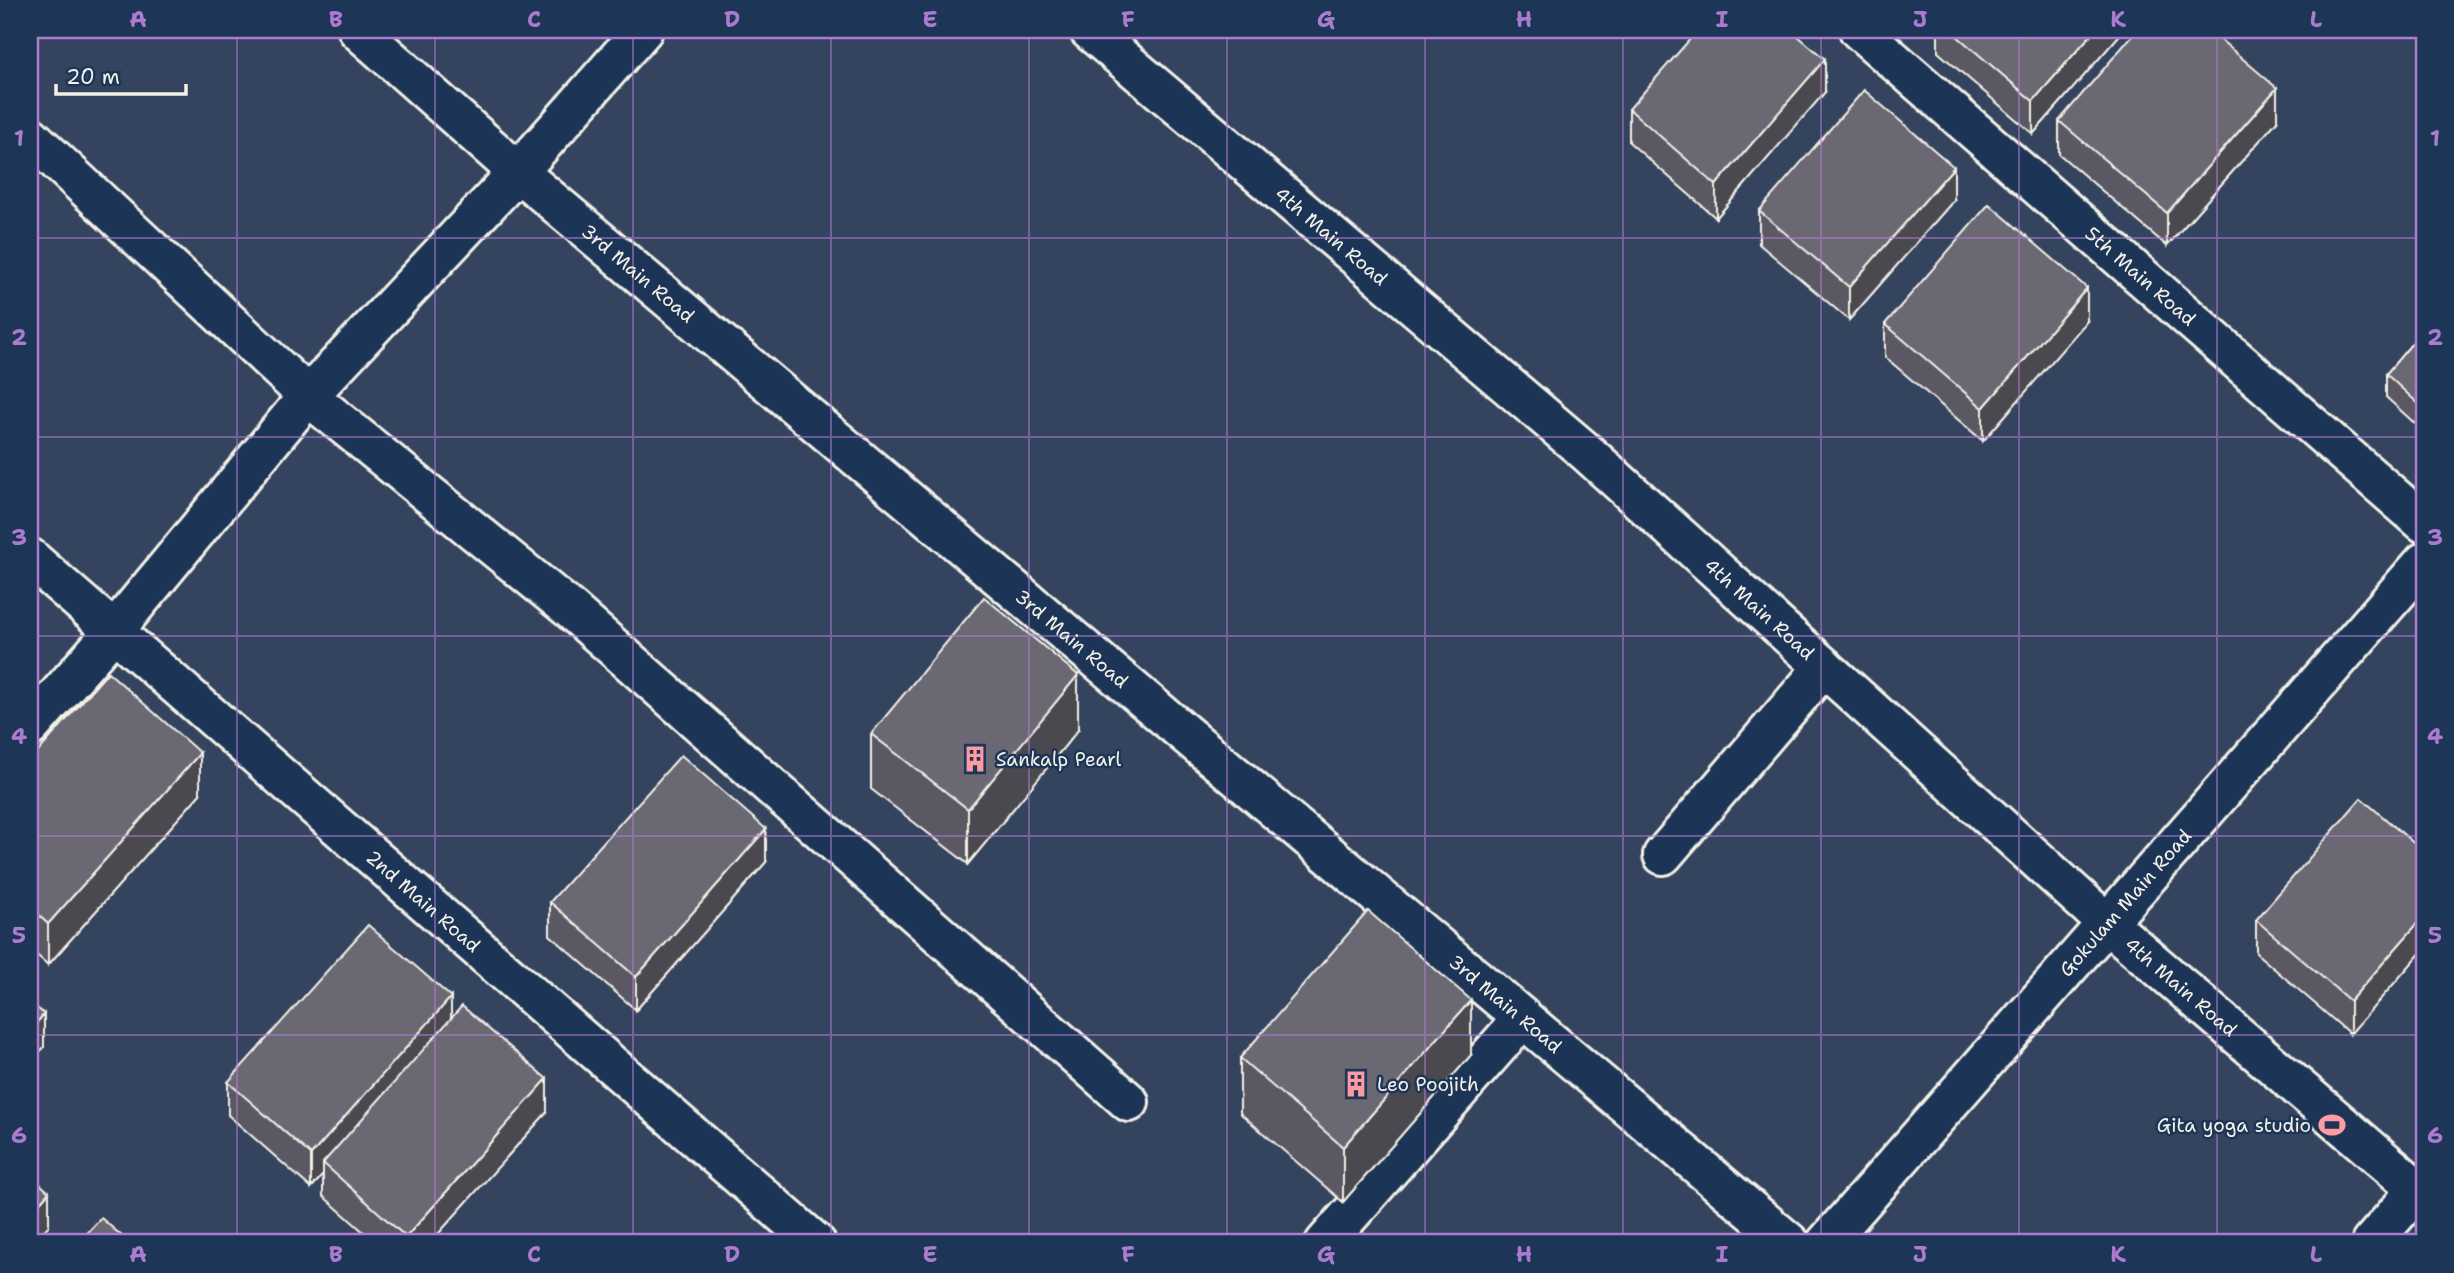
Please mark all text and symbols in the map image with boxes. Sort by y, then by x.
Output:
text: A [129,4,147,34]
text: B [329,4,343,34]
text: C [527,4,541,34]
text: D [724,4,740,34]
text: E [922,4,938,34]
text: F [1121,4,1135,34]
text: G [1317,4,1336,34]
text: H [1516,4,1532,34]
text: I [1716,4,1729,34]
text: J [1913,4,1927,34]
text: K [2110,4,2126,34]
text: L [2310,4,2322,34]
scale bar [56,52,186,96]
text: 20 m [66,63,120,91]
text: 1 [14,123,24,153]
text: 1 [2430,123,2440,153]
street label: 4th Main Road [1270,181,1393,291]
street label: 3rd Main Road [576,218,700,328]
street label: 5th Main Road [2080,221,2201,331]
text: 2 [11,322,27,352]
text: 2 [2427,322,2443,352]
text: 3 [11,522,27,552]
text: 3 [2427,522,2443,552]
street label: 4th Main Road [1699,552,1820,665]
street label: 3rd Main Road [1010,584,1134,693]
text: 4 [11,721,27,751]
text: 4 [2427,721,2443,751]
building icon: Sankalp Pearl [960,744,990,774]
place label: Sankalp Pearl [996,747,1122,772]
street label: Gokulam Main Road [2053,824,2197,982]
street label: 2nd Main Road [361,844,486,958]
text: 5 [12,920,26,950]
text: 5 [2428,920,2442,950]
street label: 4th Main Road [2120,931,2243,1042]
street label: 3rd Main Road [1444,949,1567,1058]
building icon: Leo Poojith [1341,1069,1371,1099]
place label: Leo Poojith [1377,1072,1479,1097]
sports icon: Gita yoga studio [2317,1110,2347,1140]
place label: Gita yoga studio [2157,1113,2311,1138]
text: 6 [11,1120,27,1150]
text: 6 [2427,1120,2443,1150]
text: A [129,1239,147,1269]
text: B [329,1239,343,1269]
text: C [527,1239,541,1269]
text: D [724,1239,740,1269]
text: E [922,1239,938,1269]
text: F [1121,1239,1135,1269]
text: G [1317,1239,1336,1269]
text: H [1516,1239,1532,1269]
text: I [1716,1239,1729,1269]
text: J [1913,1239,1927,1269]
text: K [2110,1239,2126,1269]
text: L [2310,1239,2322,1269]

